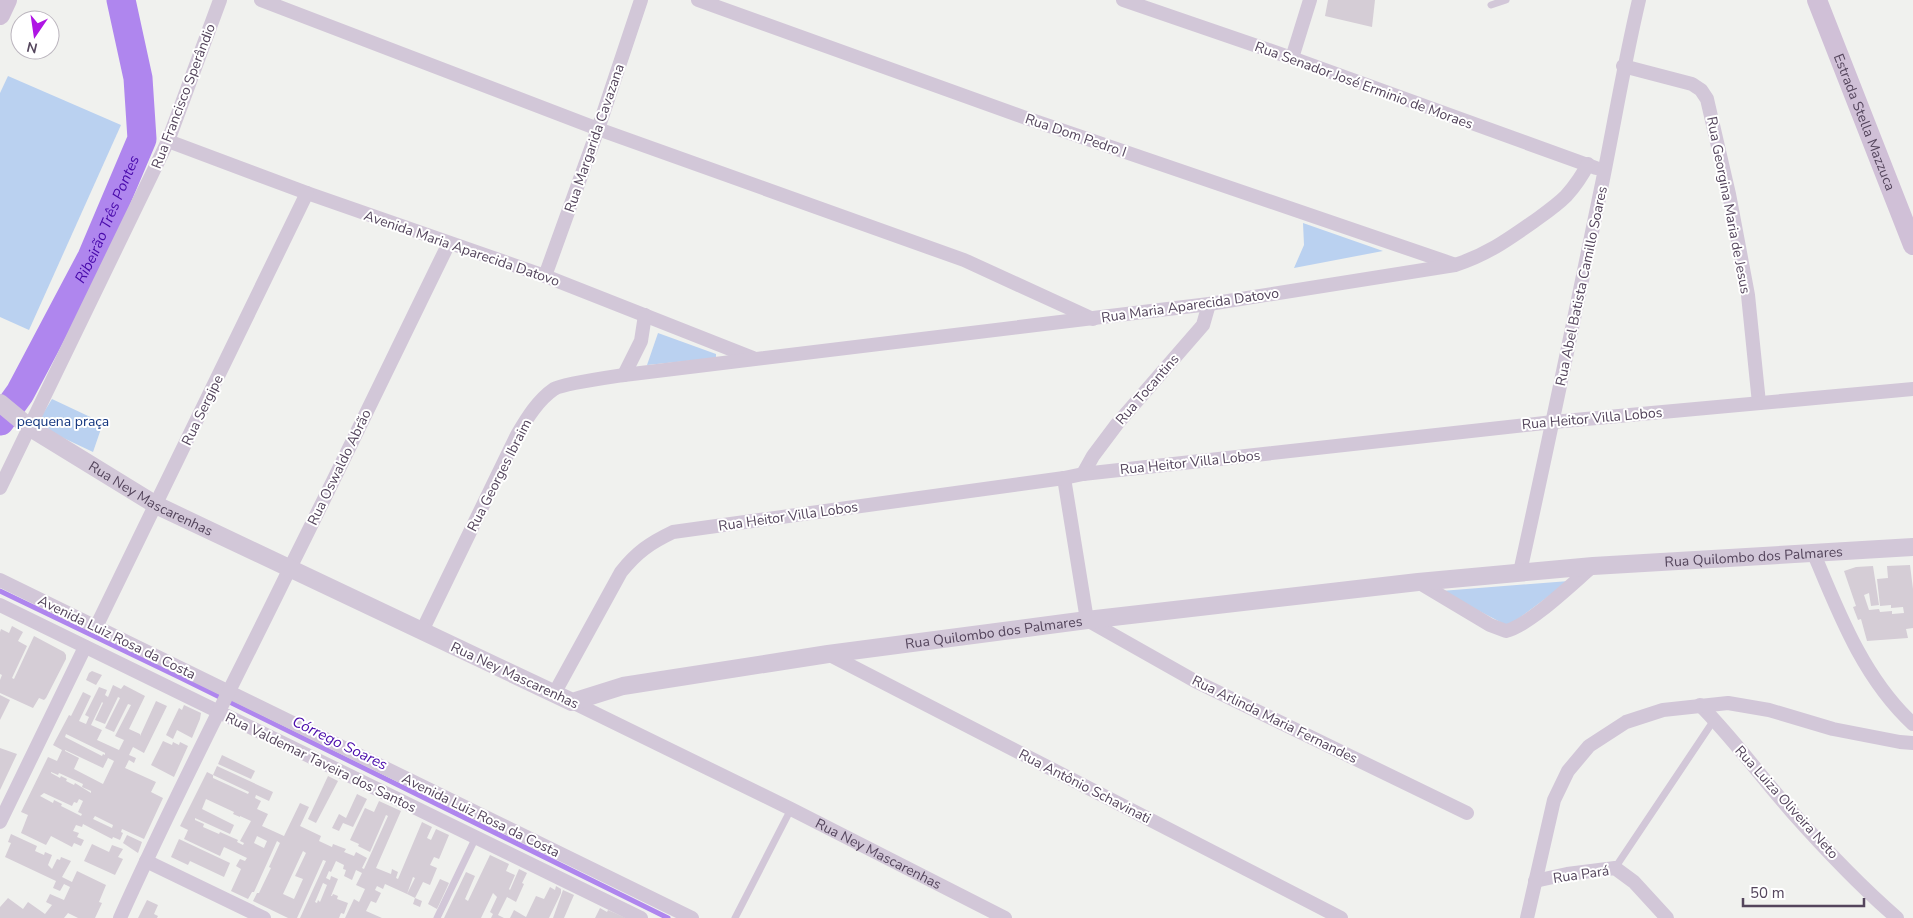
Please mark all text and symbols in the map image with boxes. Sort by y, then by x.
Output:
north arrow [10,10,60,60]
street label: Rua Francisco Sperândio [147,21,220,171]
text: N [25,37,39,58]
street label: Rua Senador José Erminio de Moraes [1252,37,1476,134]
street label: Estrada Stella Mazzuca [1829,51,1900,193]
street label: Rua Margarida Cavazana [560,61,629,215]
street label: Rua Dom Pedro I [1023,109,1129,162]
street label: Rua Georgina Maria de Jesus [1702,115,1755,296]
water label: Ribeirão Três Pontes [70,152,144,287]
street label: Rua Abel Batista Camillo Soares [1551,184,1612,388]
street label: Avenida Maria Aparecida Datovo [361,206,562,291]
street label: Rua Maria Aparecida Datovo [1100,284,1280,327]
street label: Rua Tocantins [1111,350,1184,429]
street label: Rua Sergipe [177,372,228,449]
street label: Rua Heitor Villa Lobos [1521,403,1663,434]
street label: Rua Oswaldo Abrão [303,406,376,528]
park label: pequena praça [17,412,109,431]
street label: Rua Georges Ibraim [463,416,536,535]
street label: Rua Heitor Villa Lobos [1119,446,1261,479]
street label: Rua Ney Mascarenhas [85,457,216,541]
street label: Rua Heitor Villa Lobos [717,497,859,536]
street label: Rua Quilombo dos Palmares [1664,542,1844,572]
street label: Avenida Luiz Rosa da Costa [35,591,199,684]
street label: Rua Quilombo dos Palmares [904,612,1084,654]
street label: Rua Ney Mascarenhas [448,637,582,714]
street label: Rua Arlinda Maria Fernandes [1189,671,1361,768]
street label: Rua Valdemar Taveira dos Santos [222,708,420,817]
water label: Córrego Soares [289,711,391,775]
street label: Rua Luiza Oliveira Neto [1731,742,1843,863]
street label: Rua Antônio Schavinati [1015,745,1154,828]
street label: Avenida Luiz Rosa da Costa [399,769,563,862]
street label: Rua Ney Mascarenhas [812,814,945,894]
street label: Rua Pará [1552,861,1610,888]
scale bar [1743,876,1864,908]
text: 50 m [1750,883,1785,903]

